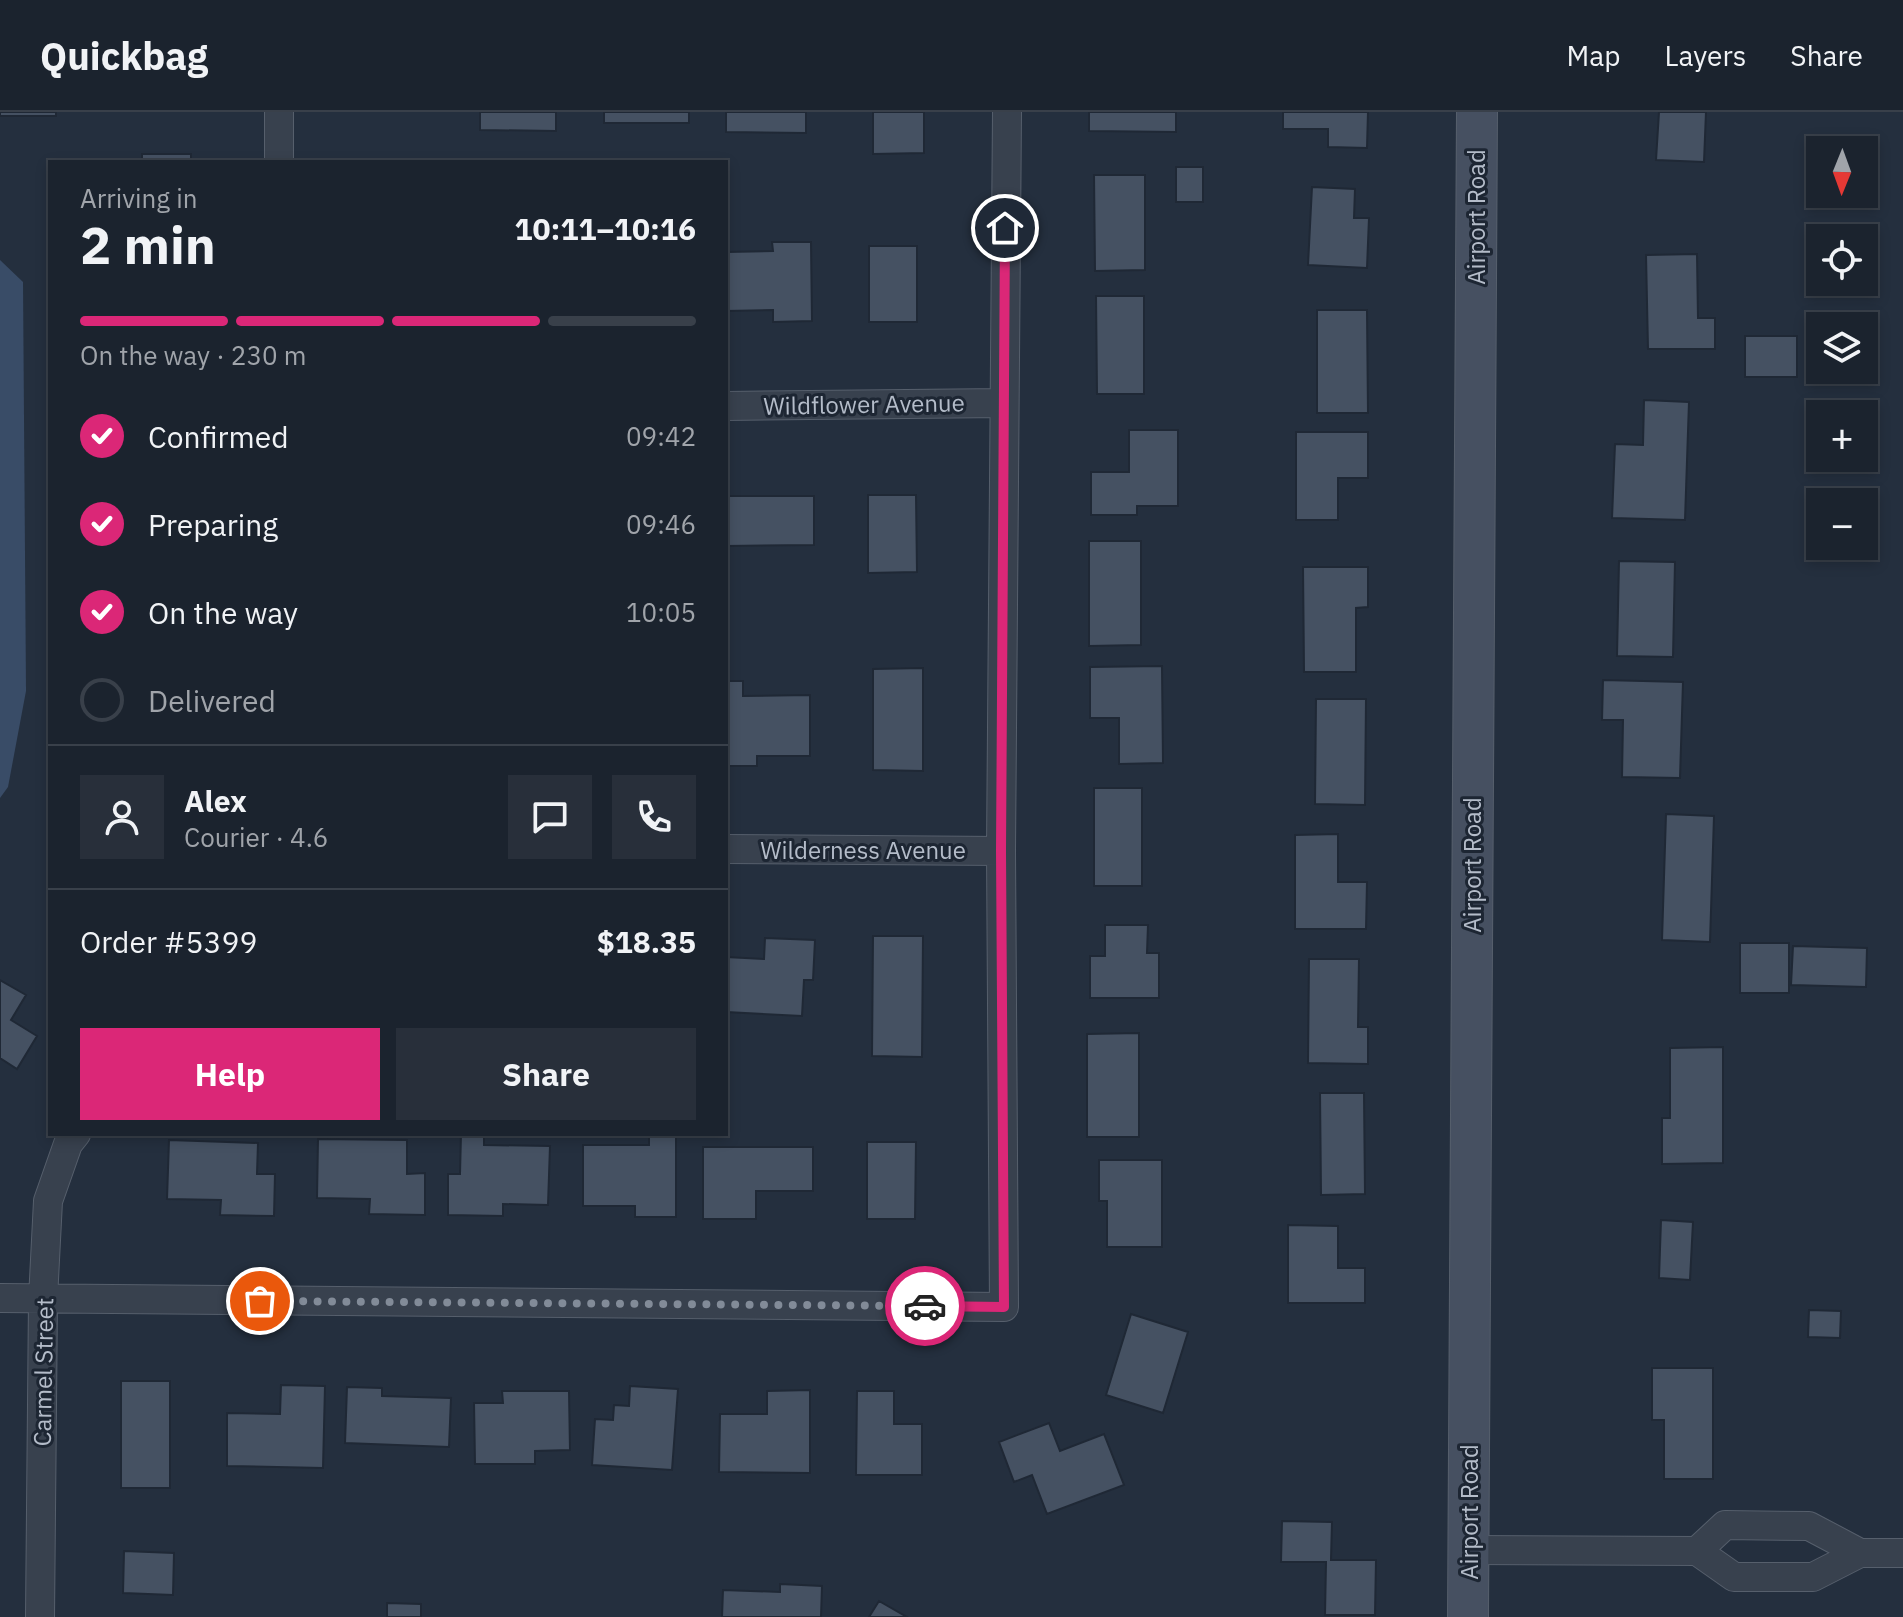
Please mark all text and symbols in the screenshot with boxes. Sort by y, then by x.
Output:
text: Quickbag [40,31,208,80]
text: Map [1566,37,1620,74]
text: Layers [1664,37,1746,74]
text: Share [1790,37,1863,74]
north arrow [1806,136,1878,208]
map controls [1806,136,1878,560]
street label: Airport Road [1460,149,1492,285]
text: Arriving in [80,181,197,215]
pin [971,194,1039,262]
icon: home [983,206,1027,250]
text: 10:11–10:16 [515,209,696,248]
text: 2 min [80,211,216,278]
button: locate [1806,224,1878,296]
button: layers [1806,312,1878,384]
text: On the way · 230 m [80,338,306,372]
street label: Wildflower Avenue [763,386,965,422]
button: + [1806,400,1878,472]
icon: check [80,414,124,458]
text: Confirmed [148,417,289,456]
text: 09:42 [626,419,696,453]
button: − [1806,488,1878,560]
icon: check [80,502,124,546]
text: Preparing [148,505,278,544]
text: 09:46 [626,507,696,541]
icon: check [80,590,124,634]
text: On the way [148,593,298,632]
text: 10:05 [626,595,696,629]
text: Delivered [148,681,276,720]
button: person [80,775,164,859]
button: chat [508,775,592,859]
button: phone [612,775,696,859]
text: Alex [184,781,247,820]
street label: Airport Road [1456,797,1488,933]
text: Courier · 4.6 [184,820,328,854]
street label: Wilderness Avenue [760,834,966,866]
text: Order #5399 [80,922,257,961]
text: $18.35 [597,922,696,961]
button: Help [80,1028,380,1120]
button: Share [396,1028,696,1120]
courier [885,1266,965,1346]
pin [226,1267,294,1335]
icon: bag [238,1279,282,1323]
icon: car [903,1284,947,1328]
street label: Carmel Street [26,1297,60,1447]
street label: Airport Road [1453,1444,1485,1580]

